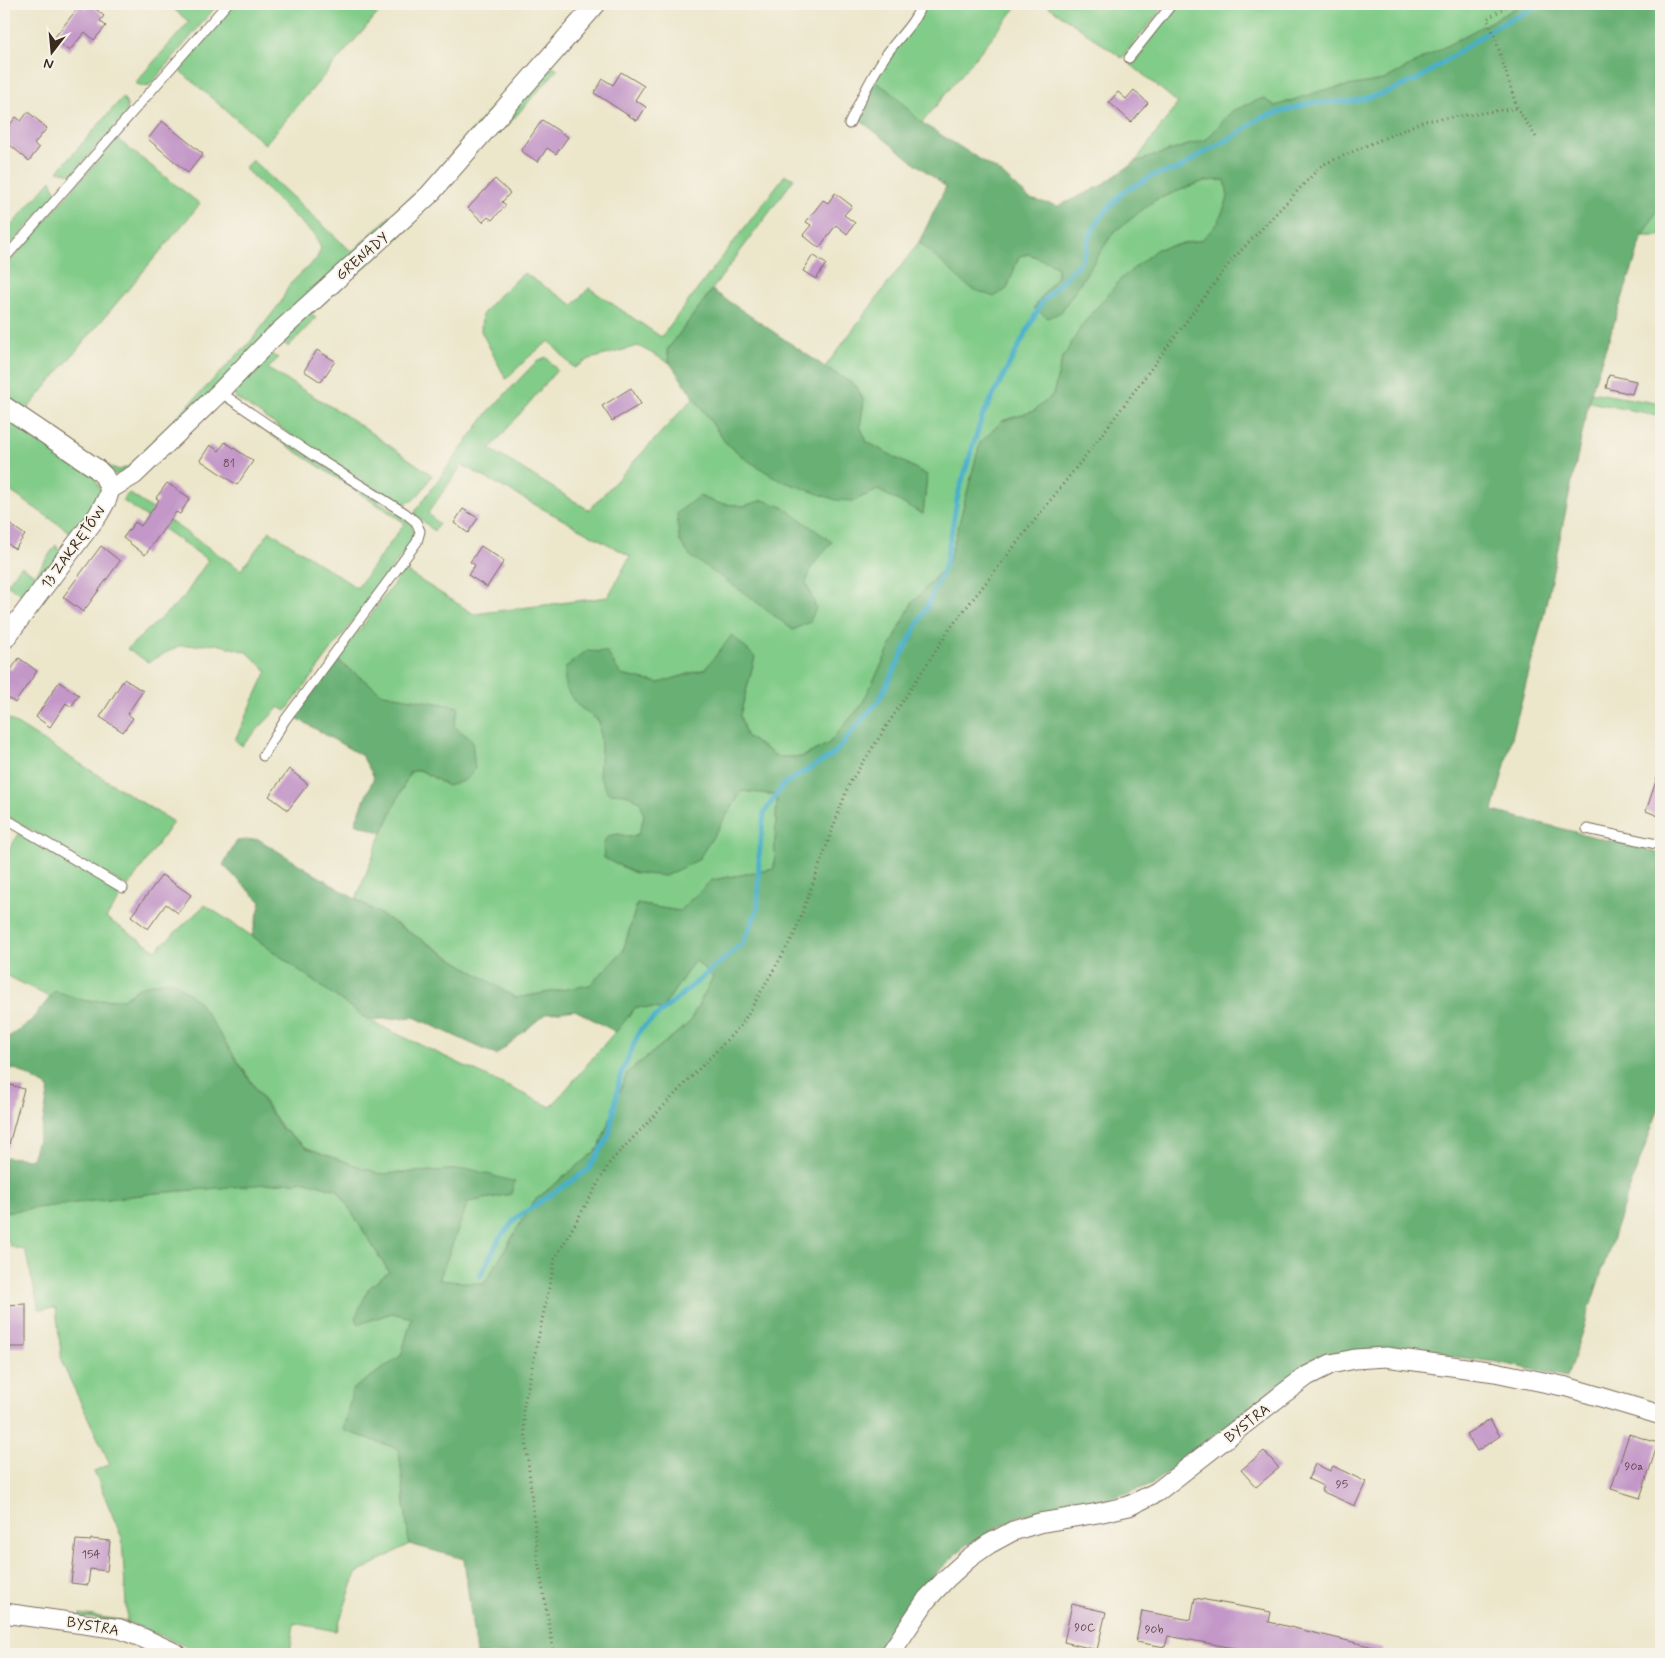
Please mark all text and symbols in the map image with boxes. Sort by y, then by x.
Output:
north arrow [28,28,78,78]
text: N [42,54,56,73]
street label: GRENADY [332,228,393,285]
house number: 81 [223,456,235,472]
street label: 13 ZAKRĘTÓW [37,502,111,593]
street label: BYSTRA [1221,1400,1275,1448]
house number: 90a [1625,1459,1643,1475]
house number: 95 [1336,1477,1348,1493]
house number: 154 [82,1547,100,1563]
street label: BYSTRA [65,1613,121,1641]
house number: 90C [1074,1620,1096,1636]
house number: 90b [1145,1622,1163,1638]

